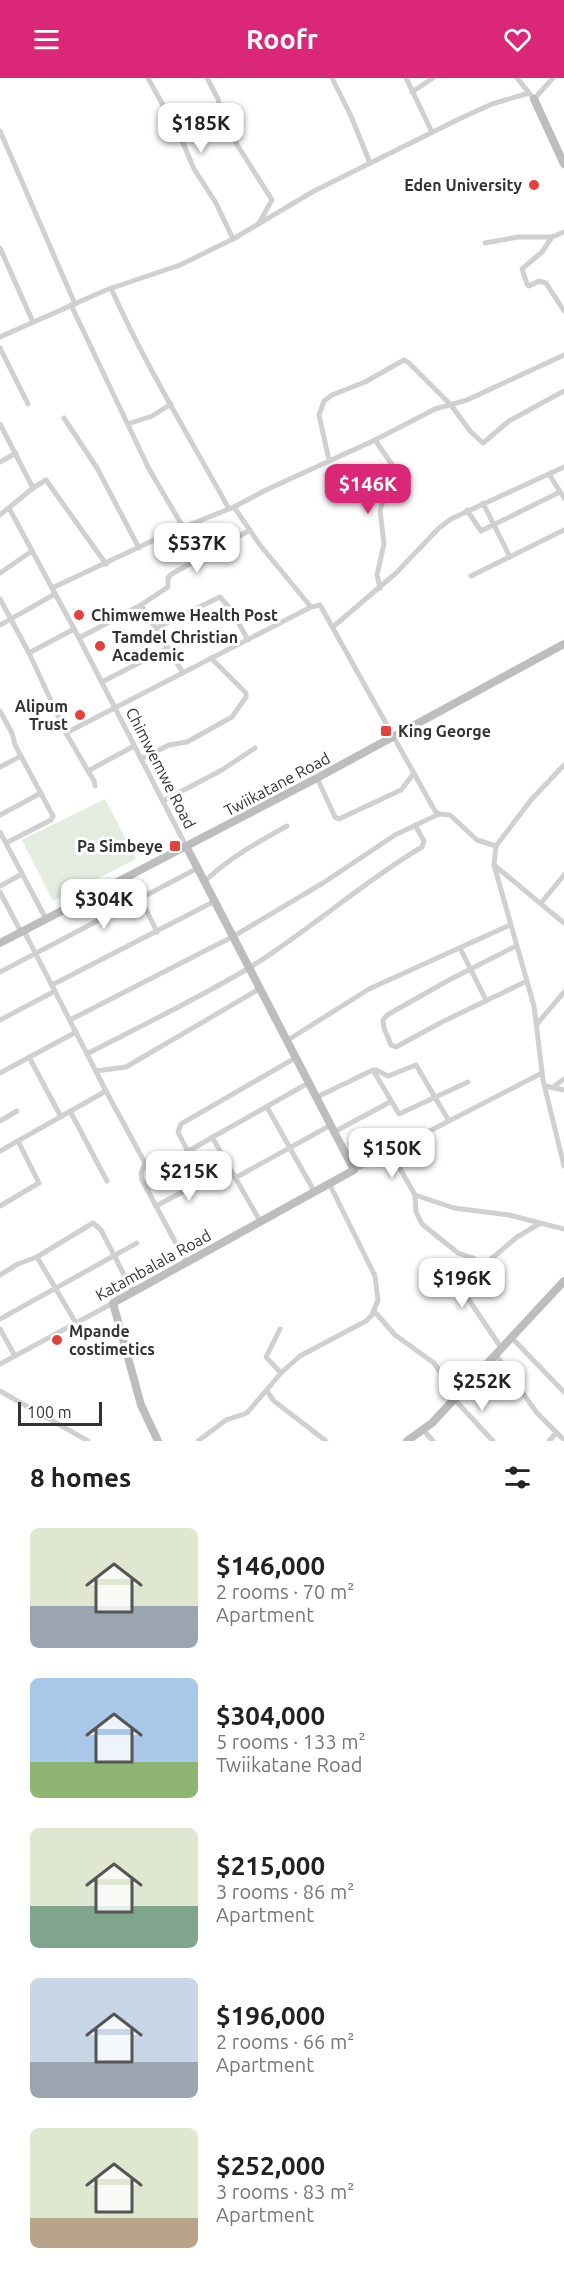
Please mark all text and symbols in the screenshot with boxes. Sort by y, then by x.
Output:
icon: menu [30,23,63,56]
icon: heart [501,23,534,56]
text: Roofr [246,24,318,54]
pin: $185K [159,103,243,154]
text: $185K [172,111,230,134]
place label: Eden University [404,176,522,194]
marker: Eden University [527,178,541,192]
pin: $146K [326,464,410,515]
text: $146K [339,472,397,495]
pin: $537K [155,523,239,574]
text: $537K [168,531,226,554]
place label: Chimwemwe Health Post [91,606,278,624]
marker: Chimwemwe Health Post [72,608,86,622]
place label: Tamdel Christian Academic [112,628,238,664]
marker: Tamdel Christian Academic [93,639,107,653]
place label: Alipum Trust [15,697,68,733]
street label: Chimwemwe Road [123,704,199,832]
marker: Alipum Trust [73,708,87,722]
place label: King George [398,722,491,740]
marker: King George [379,724,393,738]
street label: Twiikatane Road [221,749,333,819]
place label: Pa Simbeye [77,837,163,855]
marker: Pa Simbeye [168,839,182,853]
pin: $304K [62,879,146,930]
text: $304K [75,887,133,910]
pin: $150K [350,1128,434,1179]
text: $150K [363,1136,421,1159]
pin: $215K [147,1151,231,1202]
text: $215K [160,1159,218,1182]
street label: Katambalala Road [92,1226,214,1304]
pin: $196K [420,1258,504,1309]
text: $196K [433,1266,491,1289]
place label: Mpande costimetics [69,1322,155,1358]
marker: Mpande costimetics [50,1333,64,1347]
pin: $252K [440,1361,524,1412]
text: $252K [453,1369,511,1392]
scale bar [18,1399,102,1426]
text: 100 m [27,1403,72,1421]
icon: filters [501,1461,534,1494]
text: 8 homes [30,1463,131,1492]
text: $146,000 [216,1551,325,1580]
icon: home [78,1552,150,1624]
text: 2 rooms · 70 m² [216,1580,354,1603]
text: Apartment [216,1603,314,1626]
text: $304,000 [216,1701,325,1730]
icon: home [78,1702,150,1774]
text: 5 rooms · 133 m² [216,1730,366,1753]
text: Twiikatane Road [216,1753,363,1776]
text: $215,000 [216,1851,325,1880]
icon: home [78,1852,150,1924]
text: 3 rooms · 86 m² [216,1880,354,1903]
text: Apartment [216,1903,314,1926]
text: $196,000 [216,2001,325,2030]
icon: home [78,2002,150,2074]
text: 2 rooms · 66 m² [216,2030,354,2053]
text: Apartment [216,2053,314,2076]
text: $252,000 [216,2151,325,2180]
icon: home [78,2152,150,2224]
text: 3 rooms · 83 m² [216,2180,354,2203]
text: Apartment [216,2203,314,2226]

